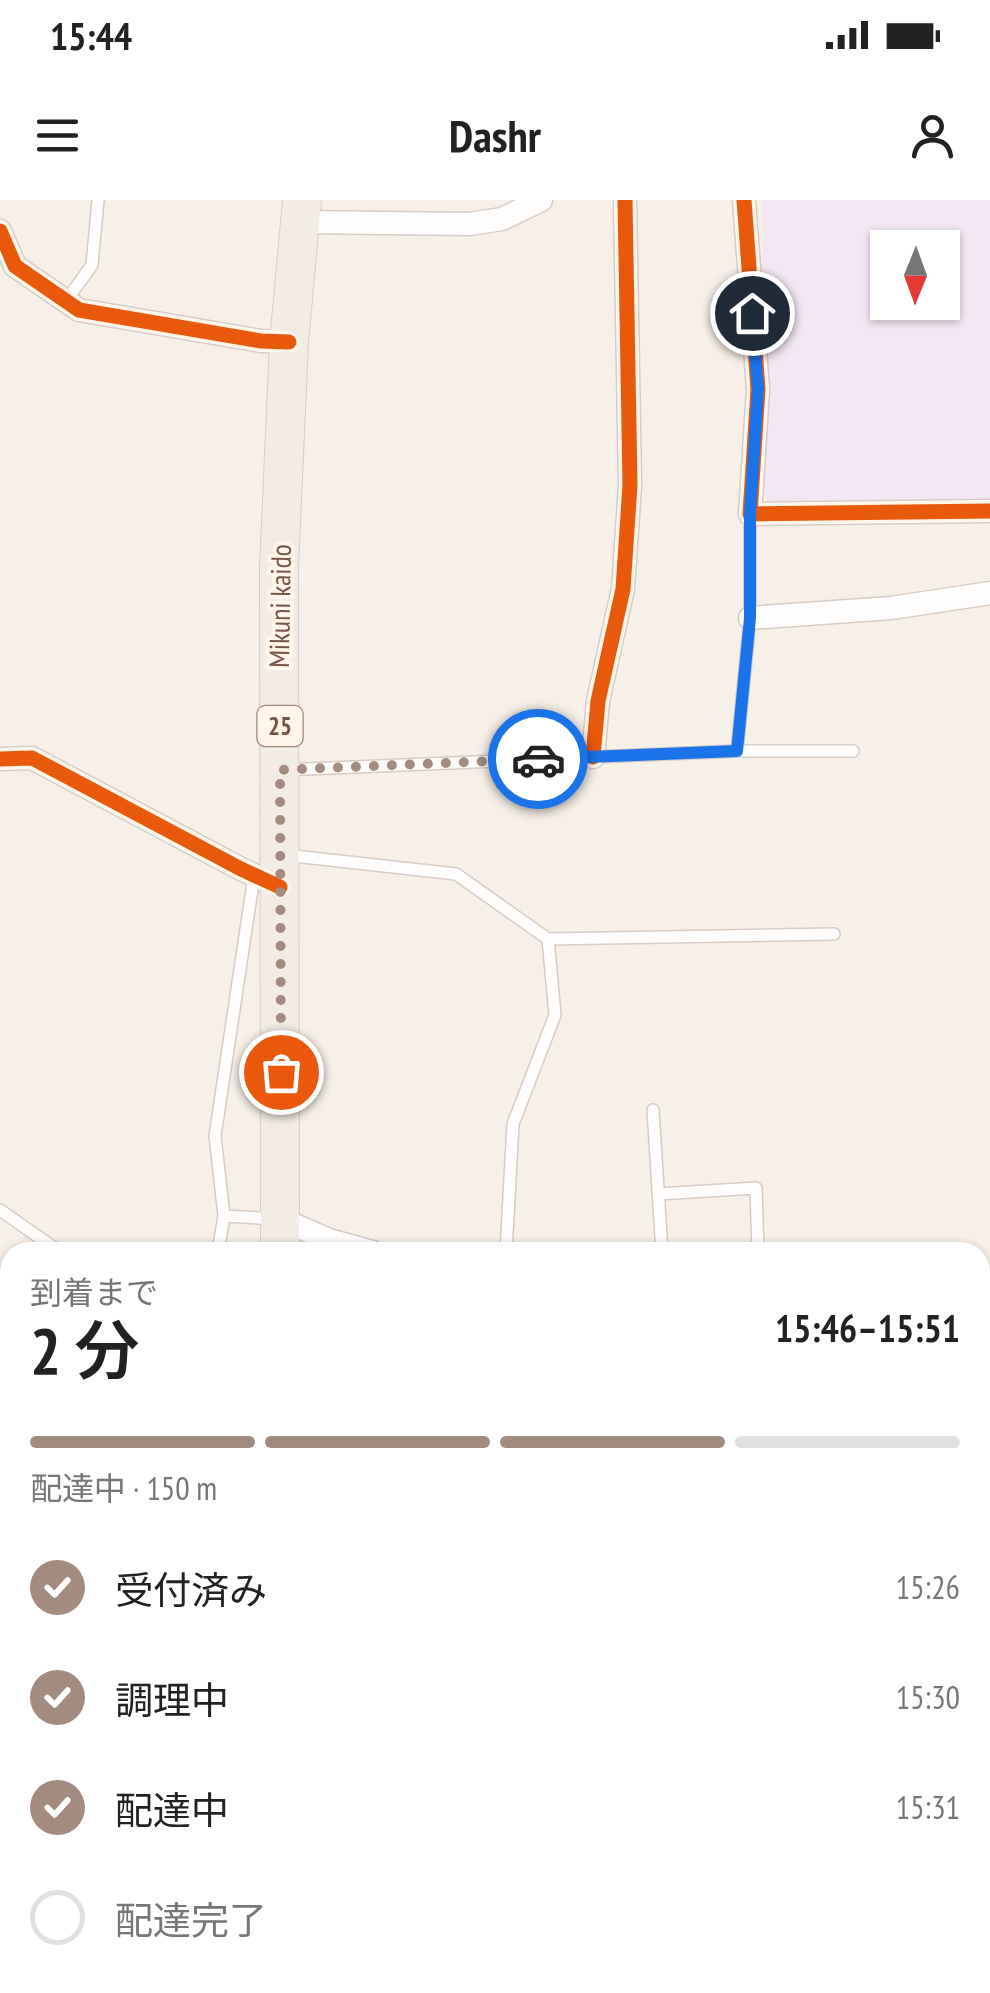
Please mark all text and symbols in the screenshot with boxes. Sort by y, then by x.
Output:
text: 15:44 [50,11,132,60]
text: Dashr [449,106,541,164]
icon: menu [30,108,85,163]
icon: person [905,108,960,163]
north arrow [870,230,960,320]
map controls [870,230,960,320]
pin [710,271,795,356]
icon: home [725,286,780,341]
street label: Mikuni kaido [260,544,299,668]
road number: 25 [258,706,302,746]
courier [488,709,588,809]
icon: car [511,732,566,787]
pin [239,1030,324,1115]
icon: bag [254,1045,309,1100]
text: 到着まで [30,1271,158,1313]
text: 15:46–15:51 [775,1303,960,1352]
text: 2 分 [30,1308,139,1392]
text: 配達中 · 150 m [30,1467,217,1509]
icon: check [30,1560,85,1615]
text: 受付済み [115,1565,267,1614]
text: 15:26 [896,1566,960,1608]
icon: check [30,1670,85,1725]
text: 調理中 [115,1675,229,1724]
text: 15:30 [896,1676,960,1718]
icon: check [30,1780,85,1835]
text: 配達中 [115,1785,229,1834]
text: 15:31 [896,1786,960,1828]
text: 配達完了 [115,1895,267,1944]

